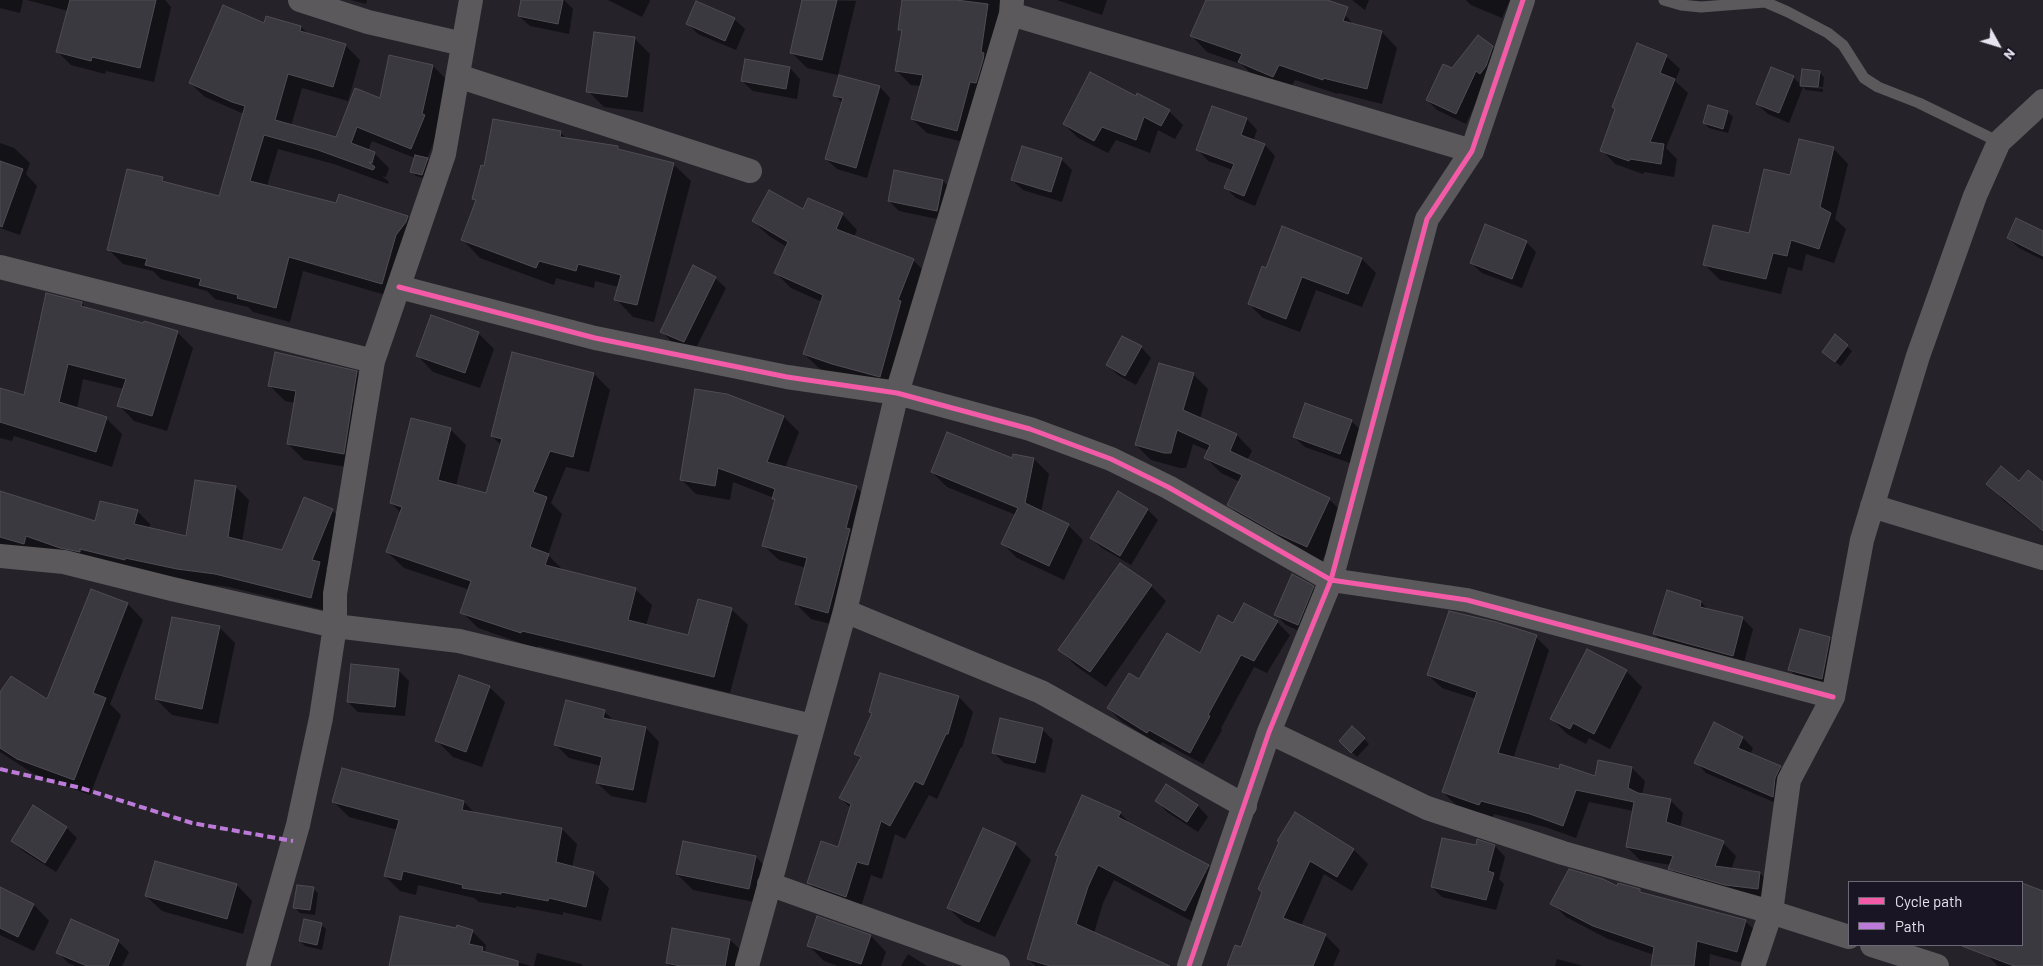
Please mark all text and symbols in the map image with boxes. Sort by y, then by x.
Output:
north arrow [1973,20,2023,70]
text: N [2001,46,2020,64]
legend [1848,881,2023,946]
text: Cycle path [1895,892,1962,910]
text: Path [1895,917,1925,935]

